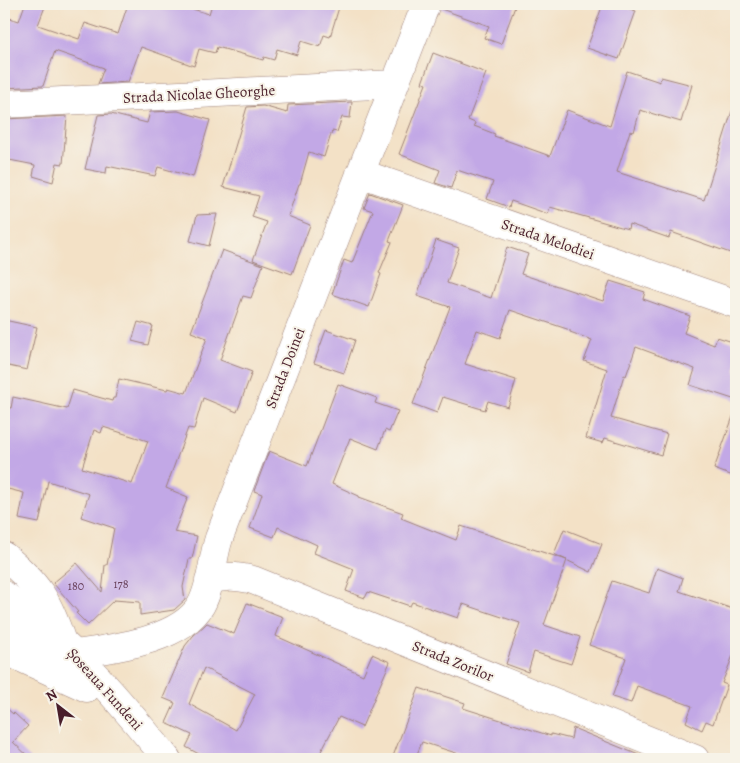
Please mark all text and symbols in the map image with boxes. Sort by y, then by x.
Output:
street label: Strada Nicolae Gheorghe [122,80,276,108]
street label: Strada Melodiei [499,214,597,264]
street label: Strada Doinei [260,325,310,411]
house number: 178 [114,576,129,592]
house number: 180 [68,578,84,594]
street label: Strada Zorilor [409,636,497,686]
street label: Șoseaua Fundeni [63,644,147,734]
north arrow [32,680,82,730]
text: N [42,685,61,706]

